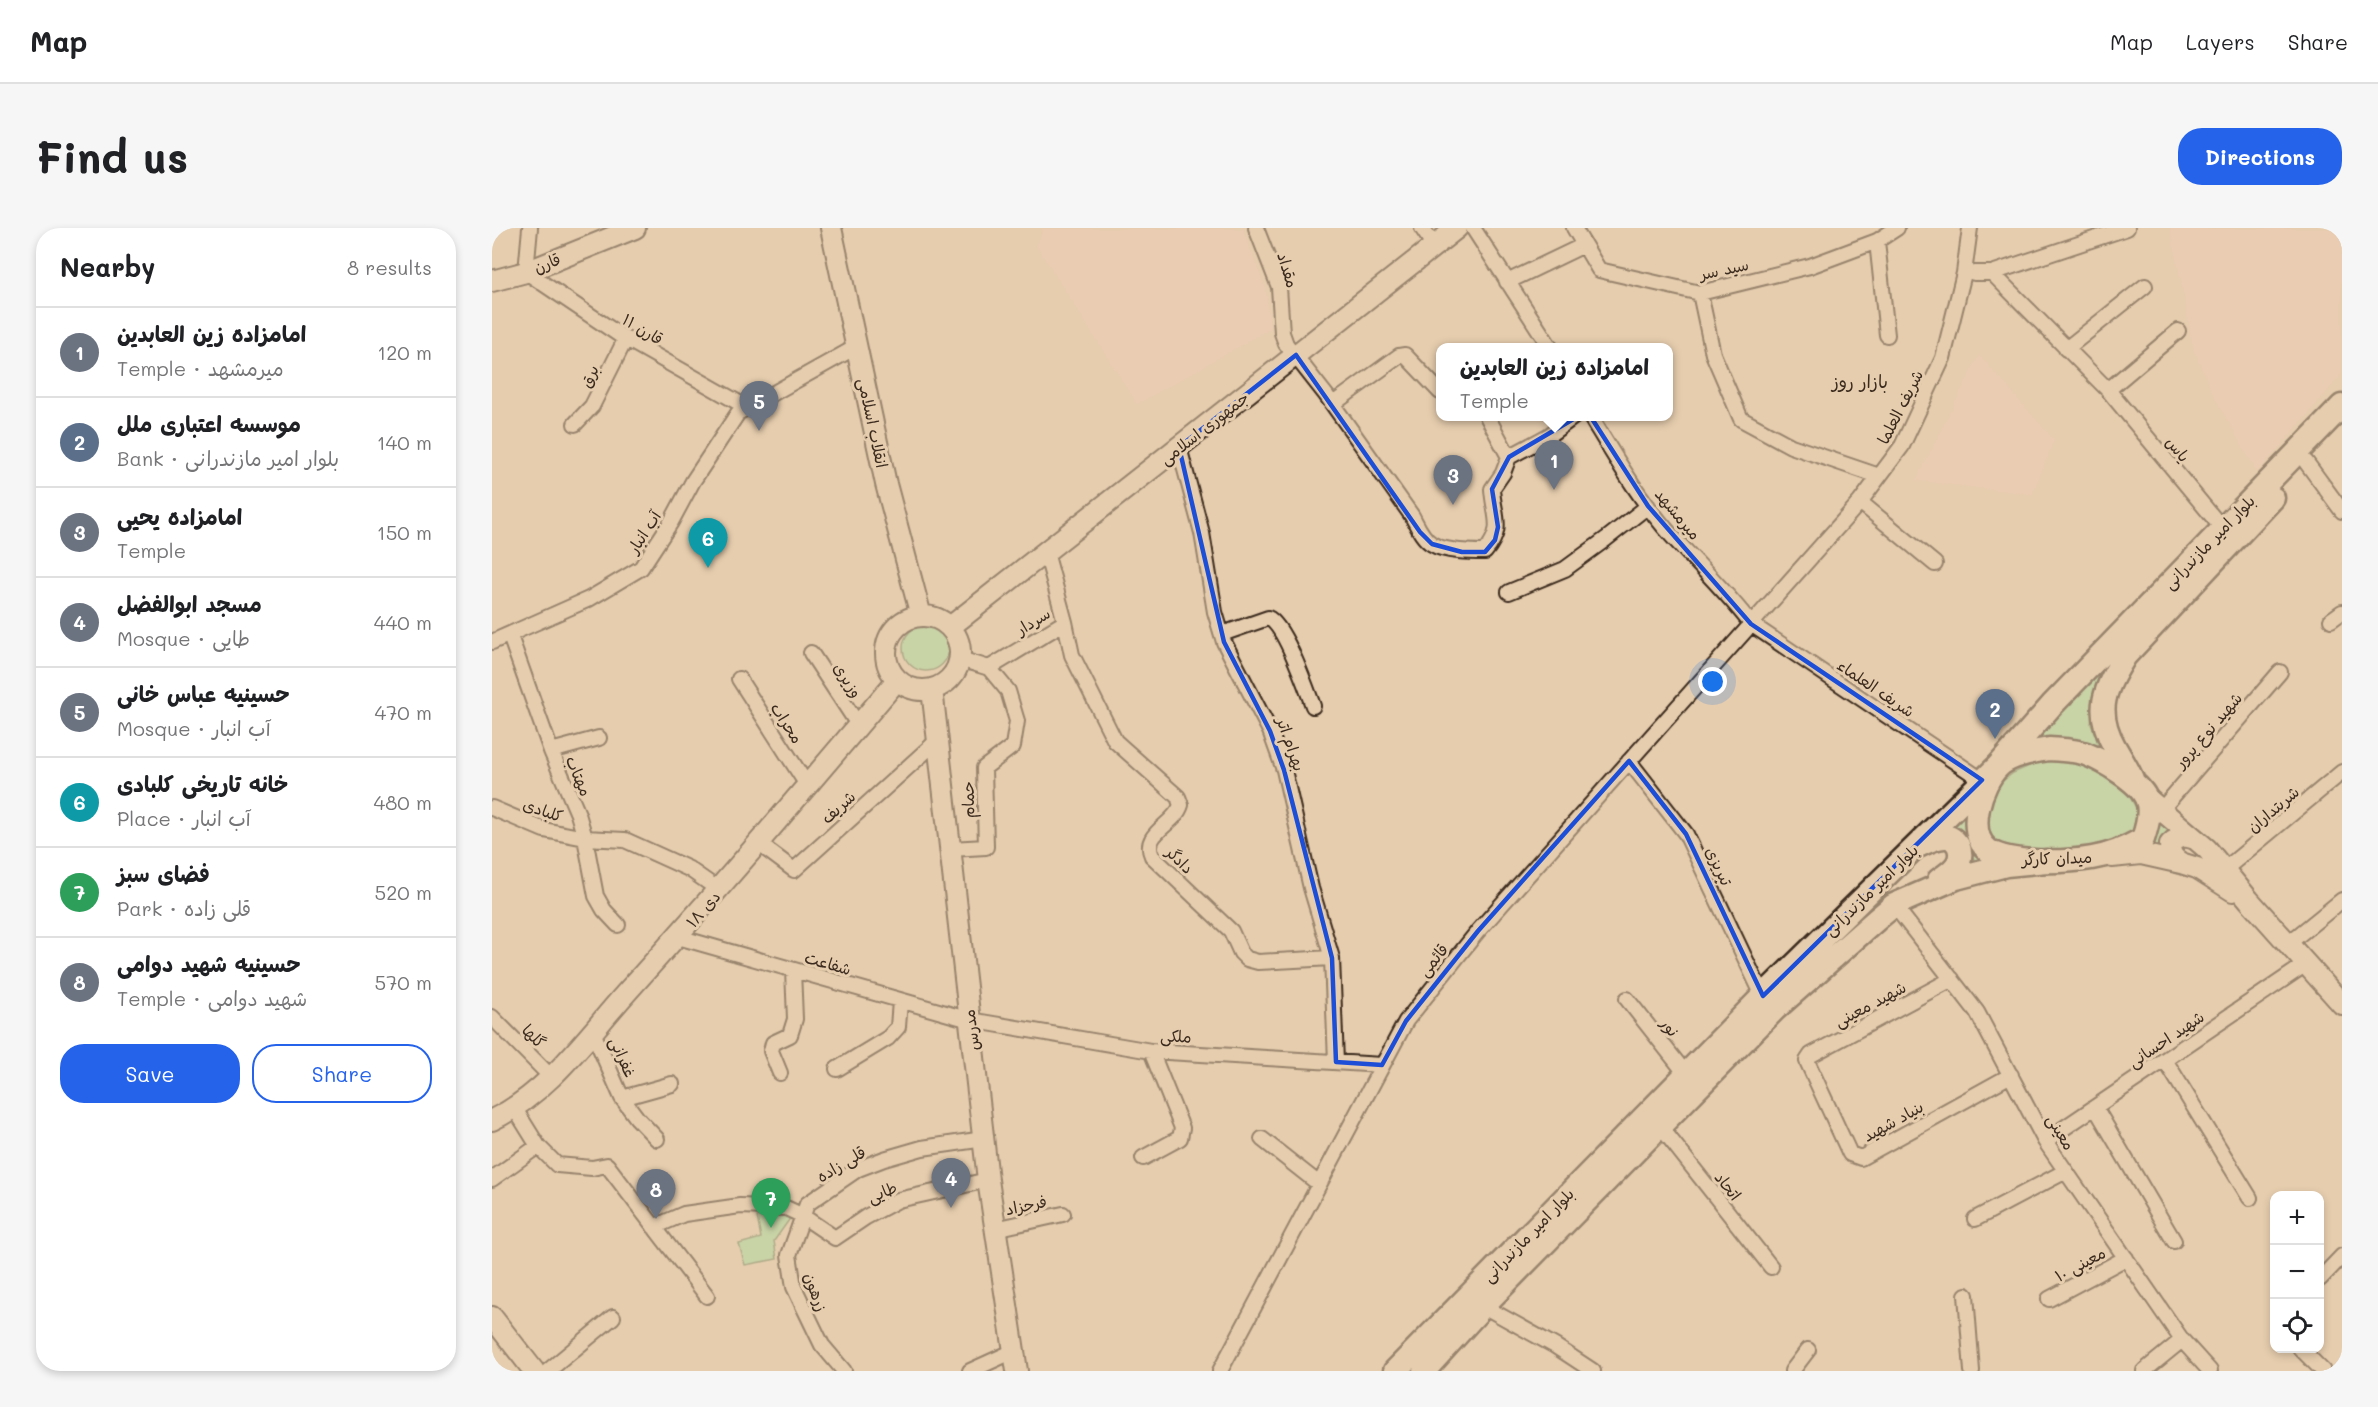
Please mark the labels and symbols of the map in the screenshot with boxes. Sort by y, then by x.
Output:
street label: قارن [530,248,563,277]
street label: مقداد [1273,250,1304,290]
street label: سید سر [1695,253,1751,284]
street label: قارن ۱۱ [619,308,667,349]
street label: برق [574,361,603,391]
street label: شریف العلما [1872,366,1927,447]
district label: بازار روز [1830,369,1888,393]
street label: انقلاب اسلامی [853,376,893,470]
pin: 5 [740,382,778,431]
street label: جمهوری اسلامی [1155,386,1253,470]
street label: یاس [2162,432,2195,466]
pin: 1 [1534,440,1574,490]
pin: 3 [1434,456,1472,505]
street label: میرمشهد [1651,484,1706,544]
street label: بلوار امیر مازندرانی [2158,490,2260,594]
street label: آب انبار [622,506,666,558]
pin: 6 [688,518,728,568]
street label: سردار [1010,602,1054,640]
street label: شریف العلماء [1833,654,1919,721]
street label: وزیری [829,658,868,701]
your location [1698,667,1727,696]
street label: شهید نوع پرور [2168,688,2248,775]
pin: 2 [1976,690,2014,739]
street label: محراب [766,698,808,747]
street label: بهرام اتر [1269,712,1310,775]
street label: مهتاب [562,752,597,799]
street label: حمام [957,781,981,818]
street label: شربتداران [2242,781,2303,837]
street label: شریف [816,786,859,828]
street label: کلبادی [520,793,566,826]
street label: بلوار امیر مازندرانی [1819,839,1923,941]
street label: دادگر [1161,840,1199,878]
street label: تبریزی [1701,843,1738,889]
street label: میدان کارگر [2020,846,2092,869]
street label: ۱۸ دی [681,886,724,931]
street label: قائمی [1413,939,1453,981]
street label: شفاعت [802,946,854,979]
street label: شهید معینی [1830,976,1910,1032]
street label: شهید احسانی [2124,1005,2208,1073]
street label: مدرس [958,1008,983,1052]
street label: نور [1655,1012,1684,1041]
street label: گلها [518,1019,551,1052]
street label: ملکی [1160,1024,1192,1048]
street label: غفرانی [604,1033,642,1081]
street label: بنیاد شهید [1859,1095,1927,1146]
street label: معینی [2042,1110,2080,1154]
street label: قلی زاده [812,1141,870,1187]
pin: 4 [932,1158,970,1208]
street label: اتحاد [1711,1167,1746,1204]
pin: 8 [636,1170,676,1219]
street label: طایی [864,1176,900,1208]
pin: 7 [752,1178,790,1228]
street label: بلوار امیر مازندرانی [1477,1183,1579,1287]
street label: فرحزاد [1003,1190,1048,1219]
street label: معینی ۱۰ [2051,1241,2109,1287]
street label: زرهون [799,1269,833,1315]

